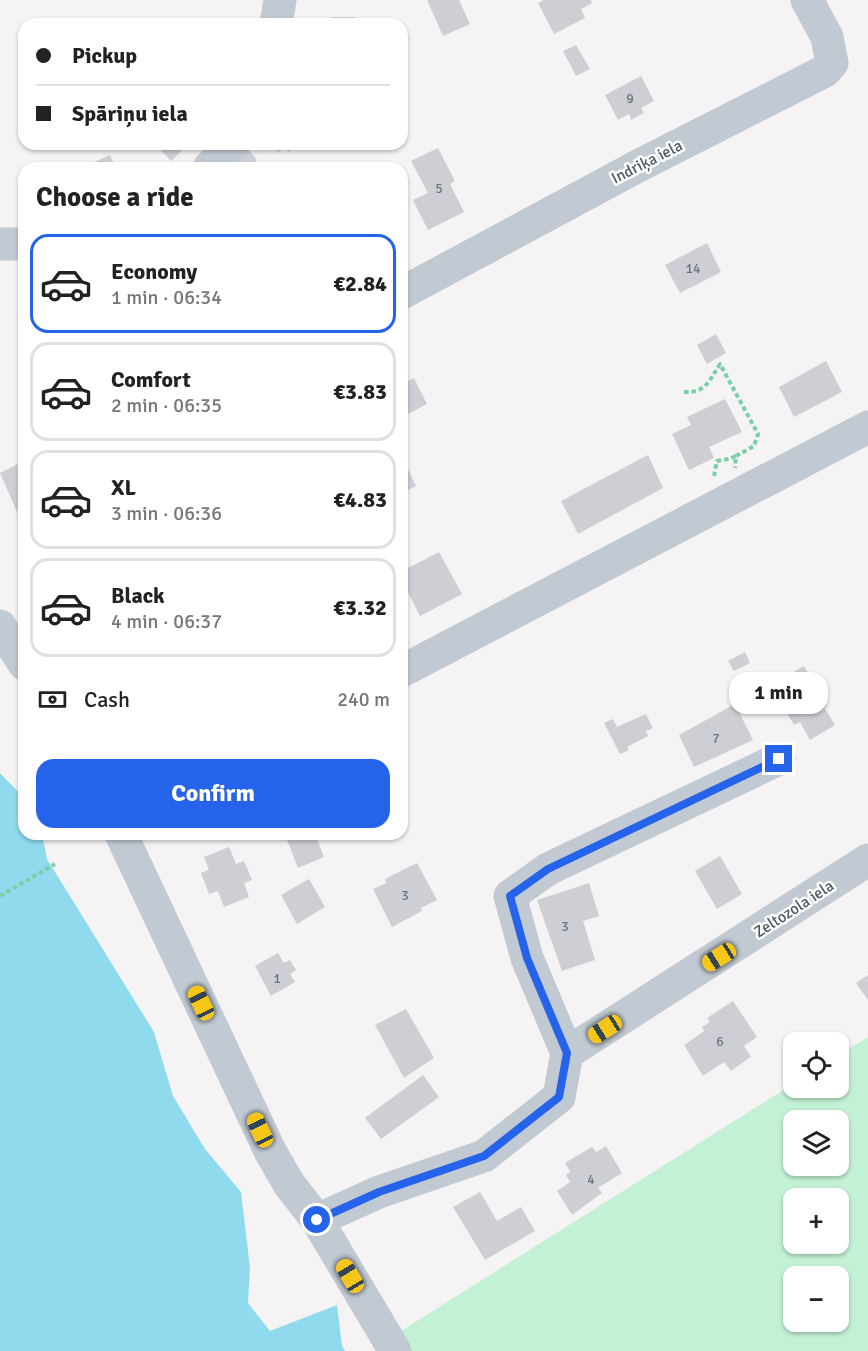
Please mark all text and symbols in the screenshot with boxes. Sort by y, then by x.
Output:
text: Pickup [72,42,137,69]
house number: 9 [626,90,634,107]
text: Spāriņu iela [72,100,188,127]
street label: Indriķa iela [608,136,686,188]
house number: 5 [435,180,443,197]
text: Choose a ride [36,181,194,214]
icon: car [39,257,93,311]
text: Economy [111,258,197,285]
house number: 14 [685,260,701,277]
text: €2.84 [333,270,387,297]
text: 1 min · 06:34 [111,285,222,310]
icon: car [39,365,93,419]
text: Comfort [111,366,191,393]
text: €3.83 [333,378,387,405]
text: 2 min · 06:35 [111,393,222,418]
icon: car [39,473,93,527]
text: XL [111,474,136,501]
text: €4.83 [333,486,387,513]
text: 3 min · 06:36 [111,501,222,526]
icon: car [39,581,93,635]
text: Black [111,582,165,609]
text: €3.32 [333,594,387,621]
text: 4 min · 06:37 [111,609,222,634]
callout: 1 min [730,672,828,714]
text: 1 min [754,680,803,705]
icon: cash [36,683,69,716]
text: Cash [84,686,130,713]
text: 240 m [337,687,390,712]
house number: 7 [712,730,720,747]
route end [765,745,792,772]
button: Confirm [36,759,390,828]
street label: Zeltozola iela [750,876,838,942]
house number: 3 [401,887,409,904]
house number: 3 [561,918,569,935]
car [699,940,739,974]
house number: 1 [273,970,281,987]
car [185,983,217,1023]
car [585,1012,625,1046]
map controls [783,1032,849,1332]
button: locate [783,1032,849,1098]
house number: 6 [716,1033,724,1050]
car [244,1110,276,1150]
button: layers [783,1110,849,1176]
house number: 4 [587,1171,595,1188]
button: + [783,1188,849,1254]
route start [303,1206,330,1233]
car [333,1256,367,1296]
button: − [783,1266,849,1332]

